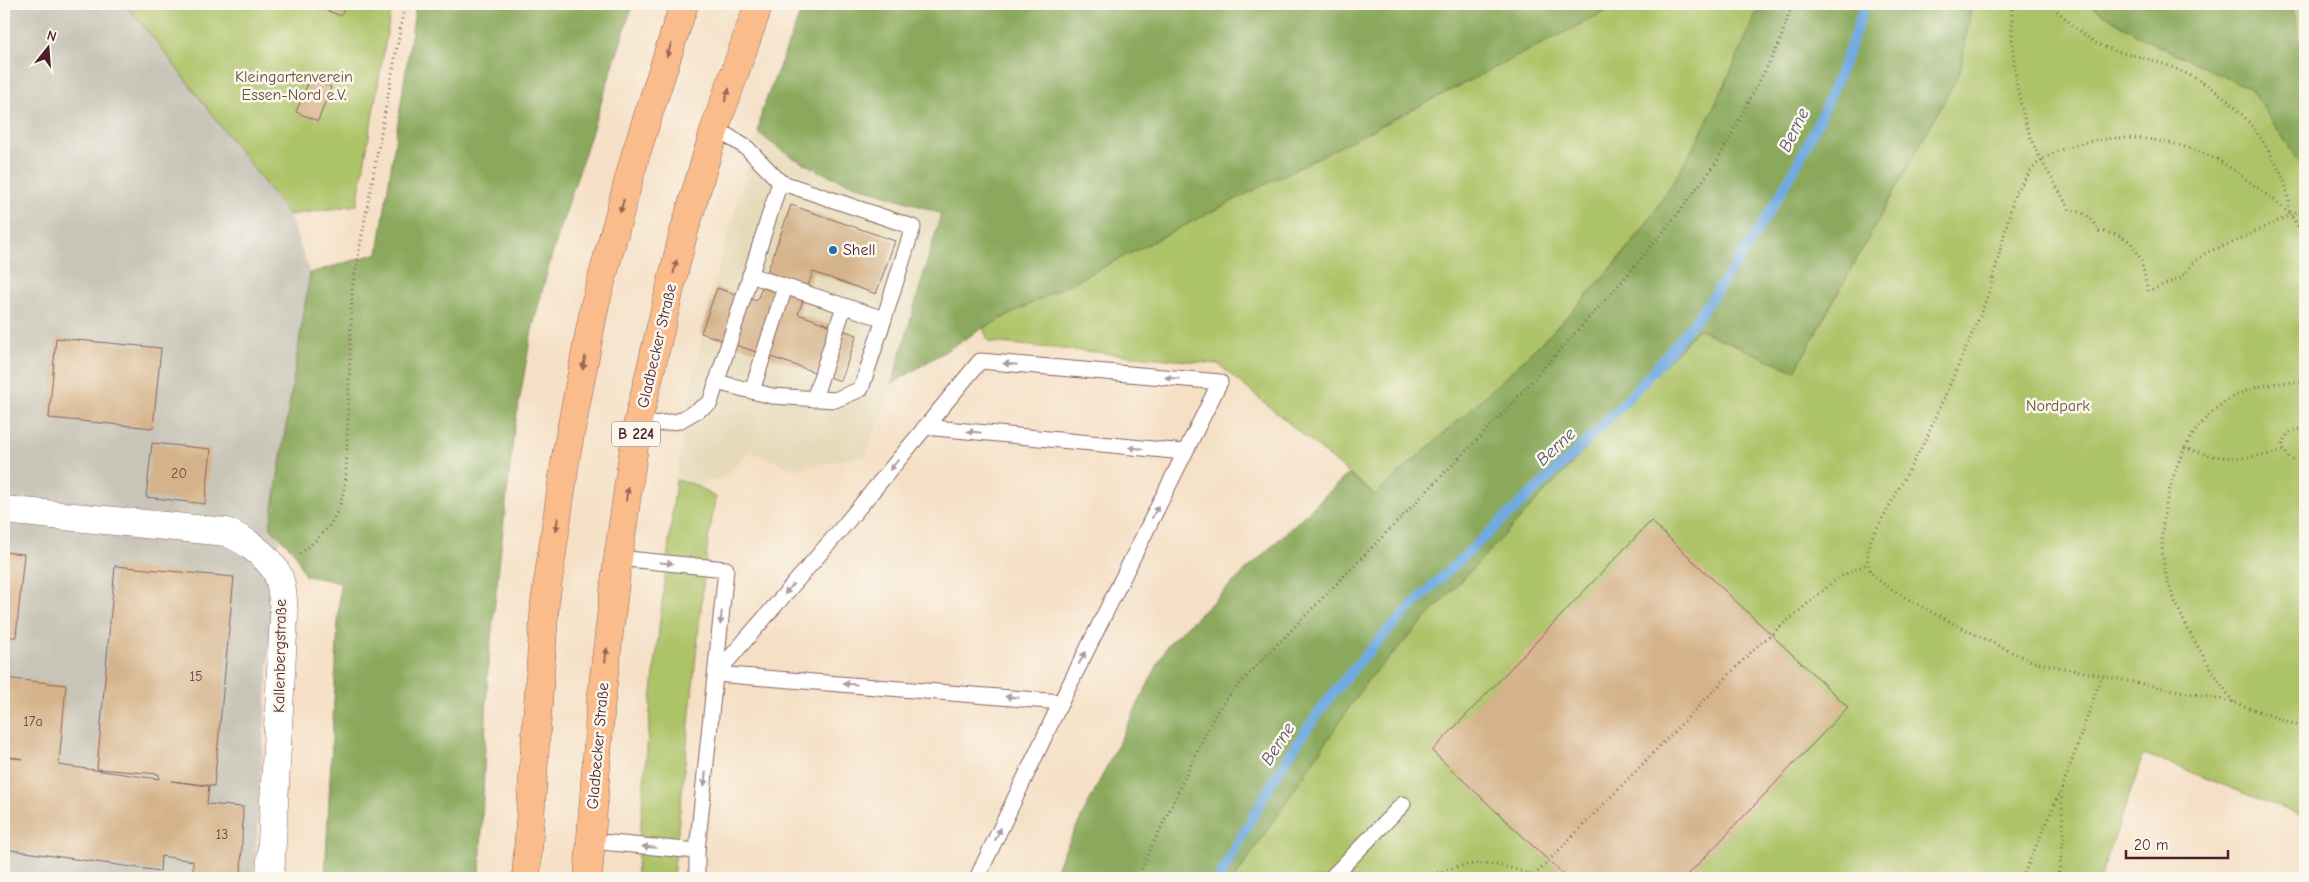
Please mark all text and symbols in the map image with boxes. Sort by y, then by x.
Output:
north arrow [22,22,72,72]
text: N [45,27,59,46]
one-way arrow [665,43,673,58]
park label: Kleingartenverein Essen-Nord e.V. [235,68,353,104]
one-way arrow [724,87,731,102]
water label: Berne [1774,105,1814,155]
one-way arrow [617,198,625,213]
place label: Shell [843,241,875,259]
marker: Shell [827,244,839,256]
one-way arrow [671,259,679,274]
street label: Gladbecker Straße [634,282,680,410]
one-way arrow [579,356,587,372]
one-way arrow [1001,360,1017,368]
one-way arrow [1163,373,1179,381]
park label: Nordpark [2026,397,2090,415]
road number: B 224 [612,422,660,446]
water label: Berne [1532,423,1580,471]
one-way arrow [966,428,982,436]
one-way arrow [1127,444,1143,452]
one-way arrow [888,458,899,471]
house number: 20 [171,465,187,482]
one-way arrow [624,486,632,502]
one-way arrow [1151,505,1159,520]
one-way arrow [552,516,560,532]
one-way arrow [659,559,675,567]
one-way arrow [783,583,795,595]
street label: Kallenbergstraße [270,599,290,713]
one-way arrow [717,610,725,626]
one-way arrow [602,647,610,663]
one-way arrow [1079,651,1087,665]
house number: 15 [189,668,203,685]
one-way arrow [842,680,858,688]
street label: Gladbecker Straße [583,682,613,810]
one-way arrow [1004,693,1020,701]
house number: 17a [23,713,43,730]
water label: Berne [1257,719,1299,769]
one-way arrow [701,771,709,787]
house number: 13 [216,826,228,843]
one-way arrow [995,827,1003,841]
scale bar [2126,827,2229,859]
text: 20 m [2134,836,2168,854]
one-way arrow [640,843,656,851]

